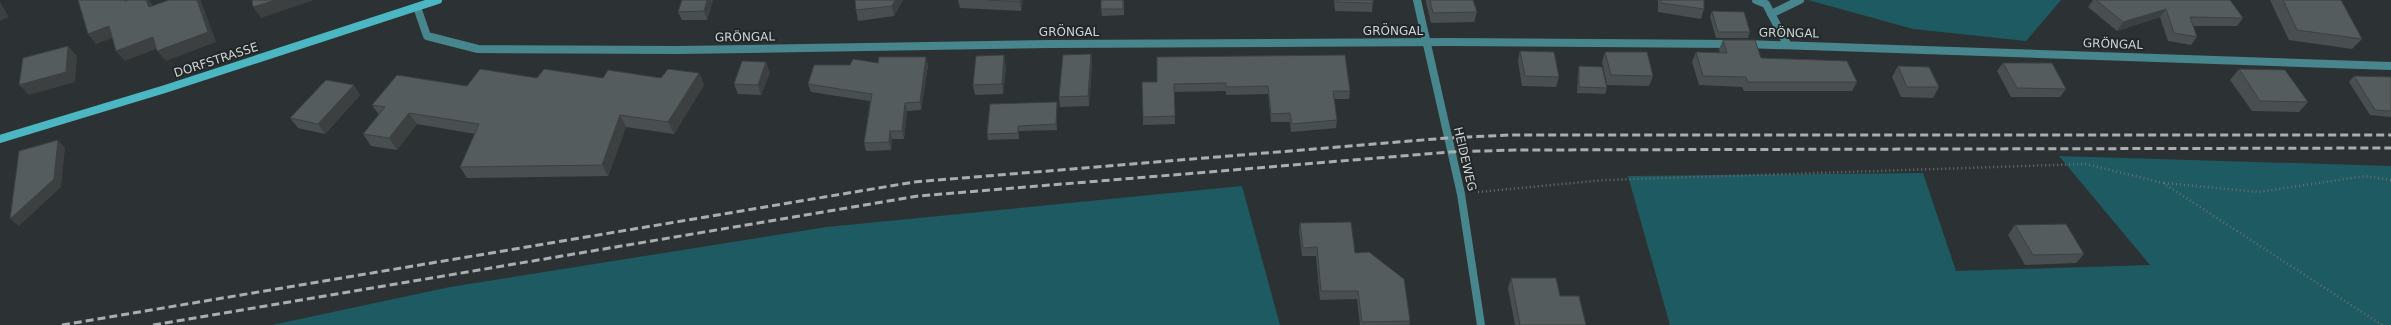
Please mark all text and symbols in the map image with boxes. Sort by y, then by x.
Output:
street label: GRÖNGAL [1363,22,1423,38]
street label: GRÖNGAL [1039,23,1099,39]
street label: GRÖNGAL [1759,23,1820,41]
street label: GRÖNGAL [715,27,776,45]
street label: GRÖNGAL [2083,34,2144,52]
street label: DORFSTRASSE [172,40,260,80]
street label: HEIDEWEG [1451,125,1479,193]

